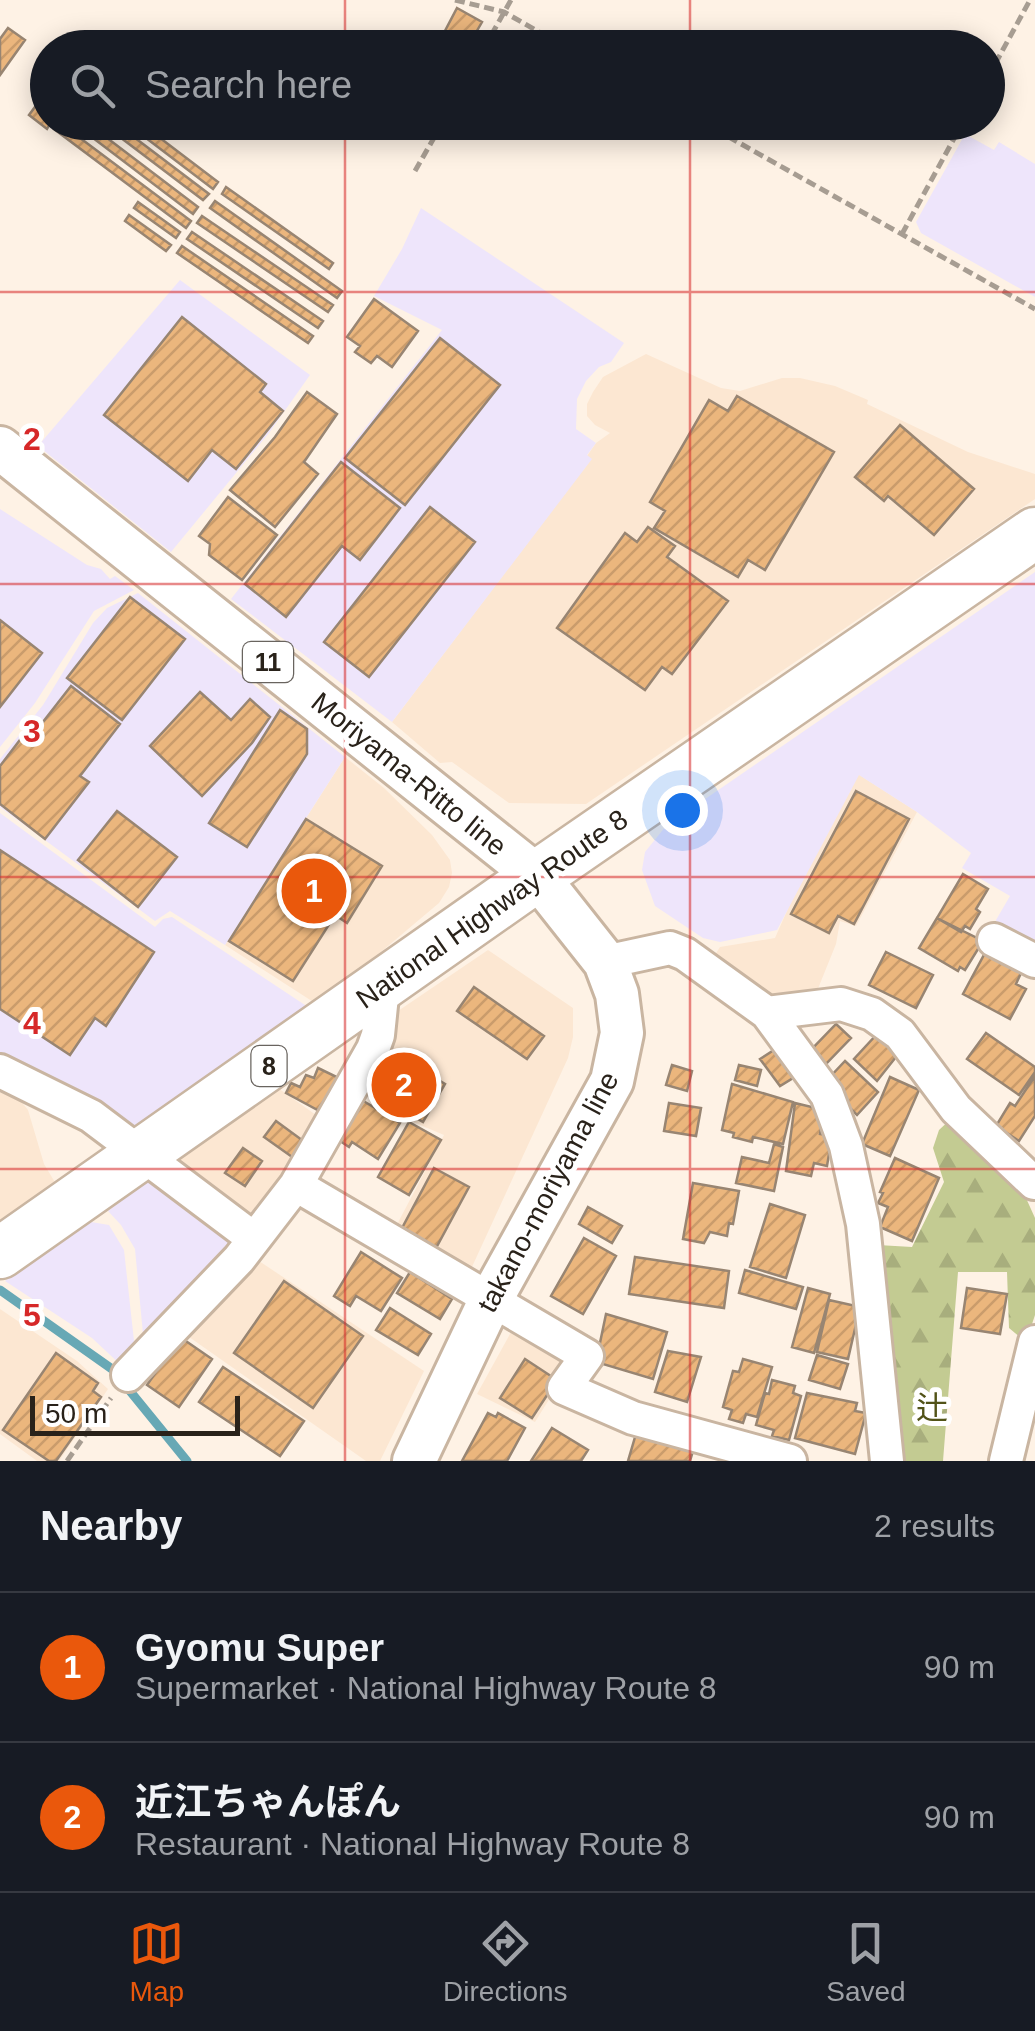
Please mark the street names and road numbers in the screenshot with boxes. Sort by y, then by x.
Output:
road number: 11 [243,642,293,682]
street label: Moriyama-Ritto line [306,686,512,862]
street label: National Highway Route 8 [351,803,633,1015]
road number: 8 [252,1046,286,1086]
street label: takano-moriyama line [471,1067,625,1317]

